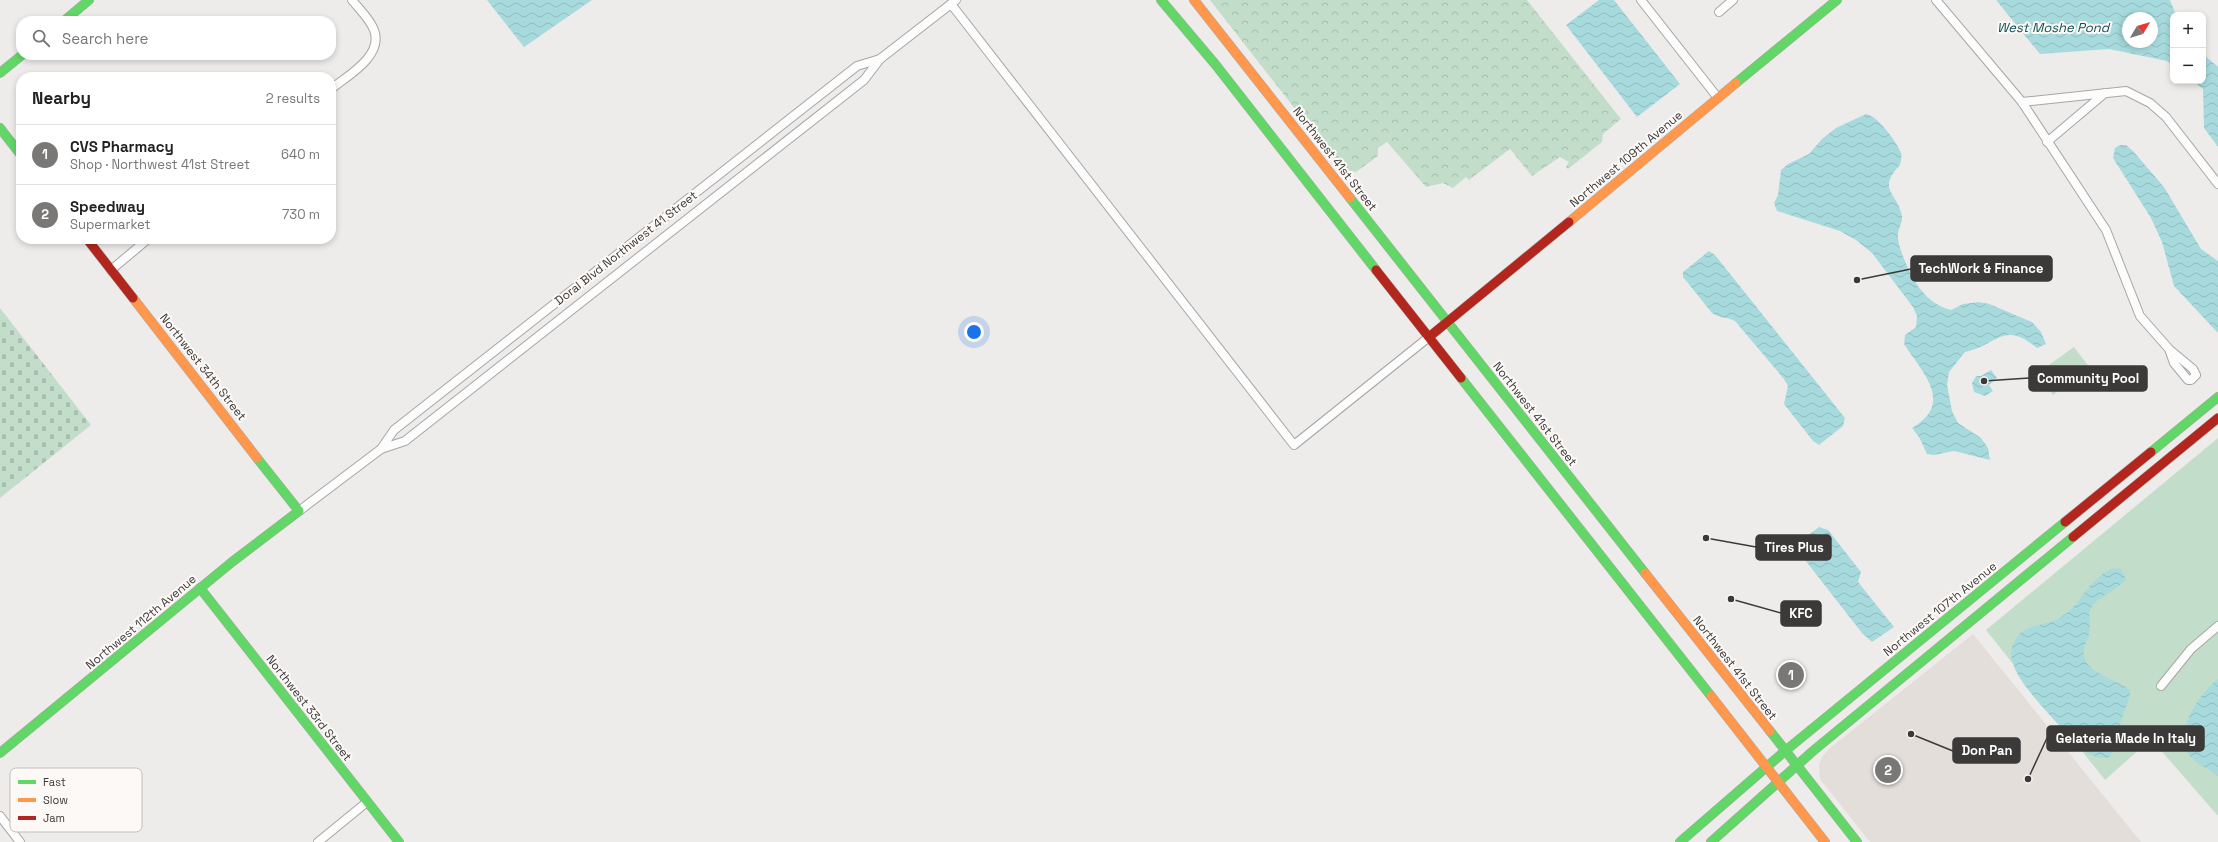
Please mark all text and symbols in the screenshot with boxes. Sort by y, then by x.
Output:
north arrow [2122,12,2158,48]
map controls [2170,12,2206,84]
button: + [2170,12,2206,48]
search box [16,16,336,60]
water label: West Moshe Pond [1997,19,2111,36]
icon: search [30,27,52,49]
text: Search here [62,29,148,48]
button: − [2170,48,2206,84]
text: Nearby [32,87,91,109]
text: 2 results [266,90,320,107]
street label: Northwest 41st Street [1289,104,1381,214]
street label: Northwest 109th Avenue [1566,107,1686,211]
text: CVS Pharmacy [70,137,174,156]
text: 1 [42,146,48,163]
text: 640 m [281,146,320,163]
text: Shop · Northwest 41st Street [70,156,250,173]
street label: Doral Blvd Northwest 41 Street [551,187,701,309]
text: Speedway [70,197,145,216]
text: 2 [41,206,49,223]
text: 730 m [282,206,320,223]
text: Supermarket [70,216,151,233]
callout: TechWork & Finance [1911,256,2052,281]
text: TechWork & Finance [1919,260,2043,277]
street label: Northwest 34th Street [156,310,250,424]
your location [964,322,984,342]
street label: Northwest 41st Street [1489,359,1581,469]
callout: Community Pool [2029,366,2147,391]
text: Community Pool [2037,370,2139,387]
callout: Tires Plus [1756,535,1831,560]
text: Tires Plus [1764,539,1824,556]
street label: Northwest 107th Avenue [1880,558,2000,660]
street label: Northwest 112th Avenue [82,571,200,673]
callout: KFC [1781,601,1821,626]
text: KFC [1789,605,1813,622]
street label: Northwest 41st Street [1689,613,1781,723]
street label: Northwest 33rd Street [263,652,355,764]
pin: 1 [1778,660,1804,690]
callout: Gelateria Made In Italy [2047,726,2204,751]
text: Gelateria Made In Italy [2056,730,2196,747]
callout: Don Pan [1953,738,2020,763]
text: Don Pan [1961,742,2013,759]
pin: 2 [1875,755,1901,785]
legend [10,768,142,832]
text: Fast [43,775,66,789]
text: Slow [43,793,68,807]
text: Jam [43,811,65,825]

